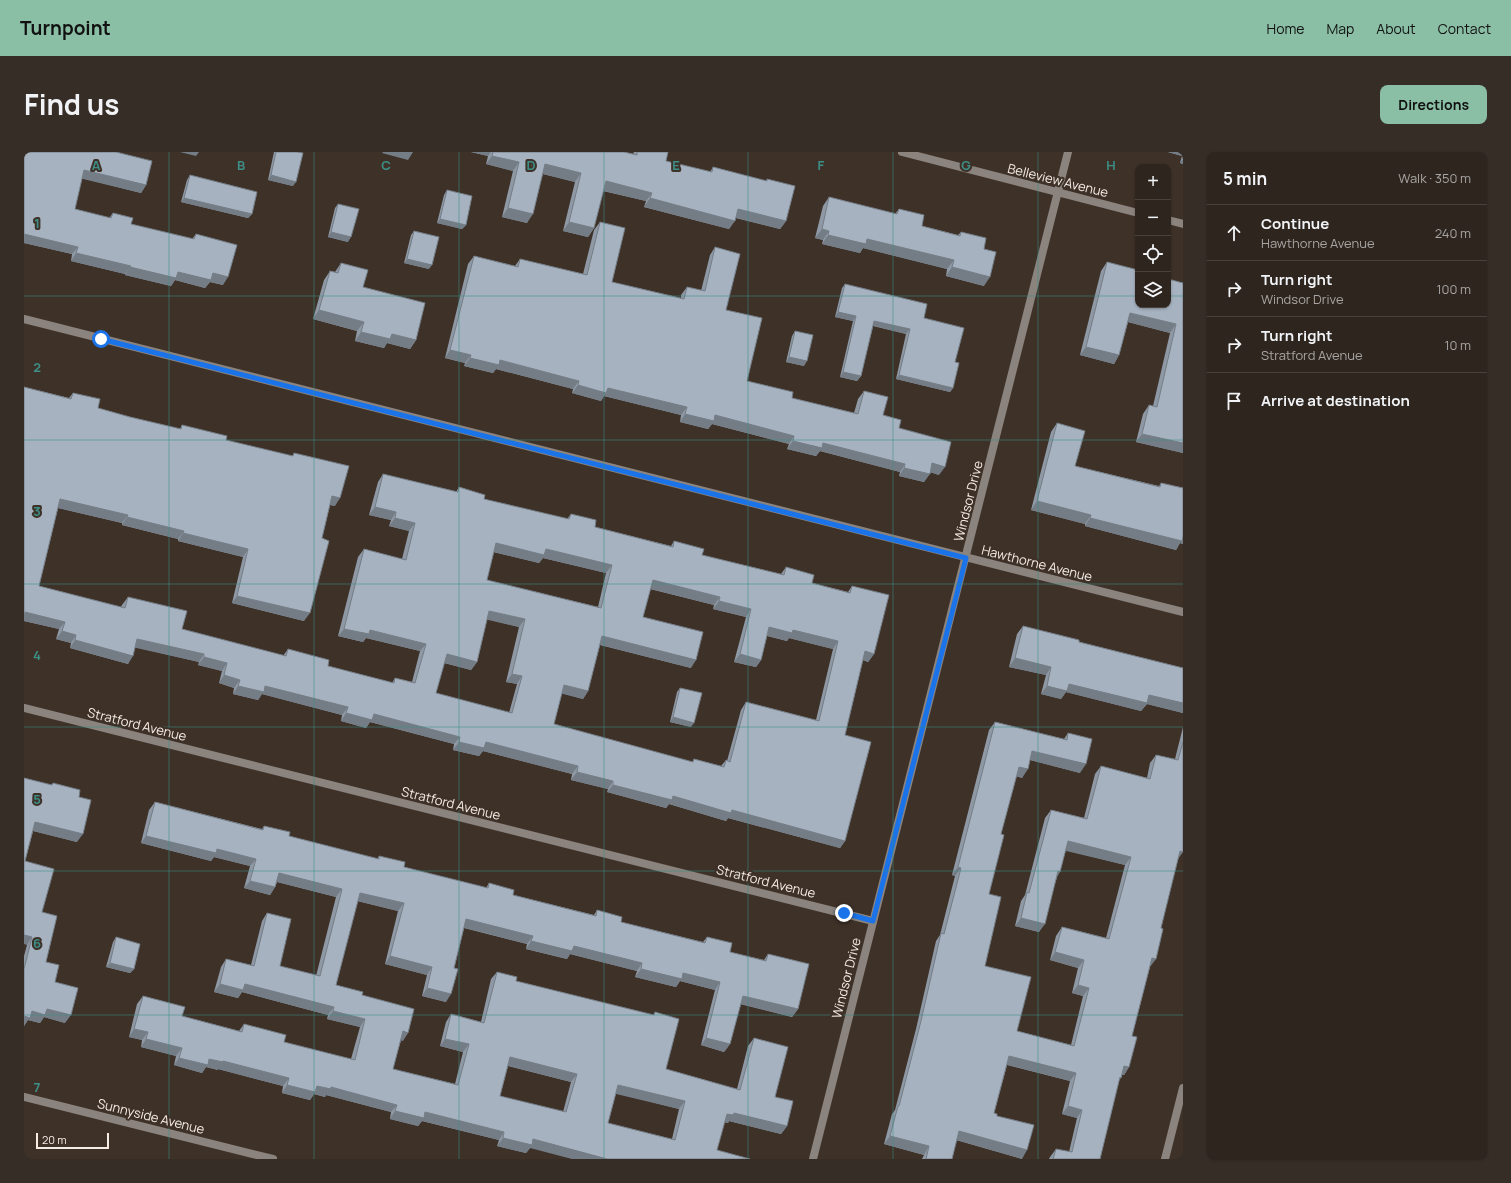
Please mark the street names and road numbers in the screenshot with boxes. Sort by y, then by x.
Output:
street label: Belleview Avenue [1006,159,1111,201]
street label: Windsor Drive [949,458,987,543]
street label: Hawthorne Avenue [980,541,1095,586]
street label: Stratford Avenue [86,703,189,745]
street label: Stratford Avenue [400,782,503,824]
street label: Stratford Avenue [715,860,818,902]
street label: Windsor Drive [827,935,865,1020]
street label: Sunnyside Avenue [95,1094,207,1138]

